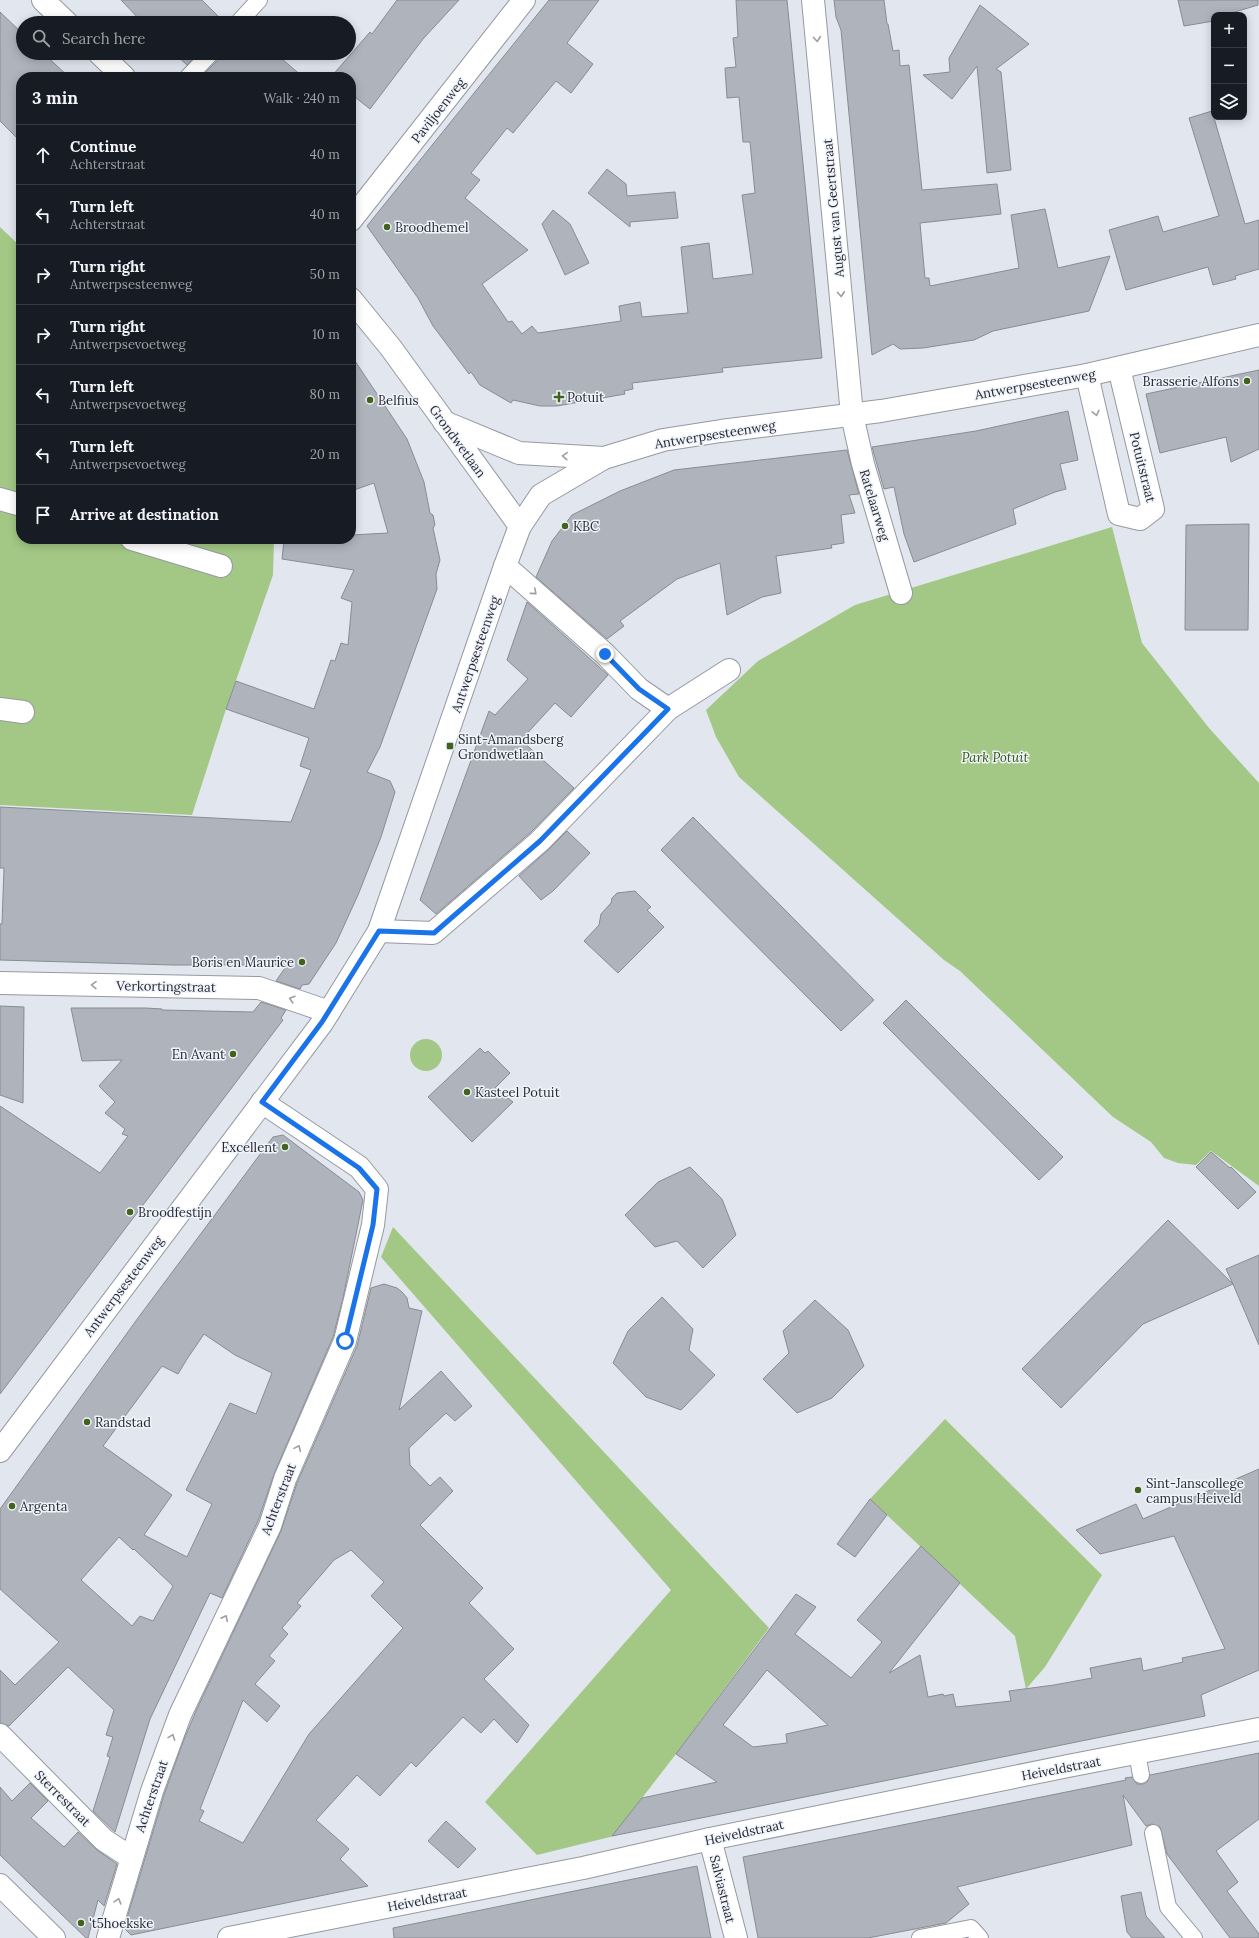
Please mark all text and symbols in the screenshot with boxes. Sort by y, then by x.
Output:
map controls [1211,12,1247,120]
button: + [1211,12,1247,48]
search box [16,16,356,60]
icon: search [30,27,52,49]
text: Search here [62,29,145,48]
one-way arrow [812,36,821,42]
button: − [1211,48,1247,84]
street label: Paviljoenweg [408,74,470,146]
button: layers [1211,84,1247,120]
text: 3 min [32,87,78,109]
text: Walk · 240 m [263,90,340,107]
text: Continue [70,137,136,156]
street label: August van Geertstraat [819,138,848,279]
icon: ahead [32,144,54,166]
text: 40 m [310,146,340,163]
text: Achterstraat [70,156,145,173]
text: Turn left [70,197,134,216]
icon: left [32,204,54,226]
text: 40 m [310,206,340,223]
text: Achterstraat [70,216,145,233]
place label: Broodhemel [395,219,469,236]
marker: Broodhemel [382,222,392,232]
text: Turn right [70,257,146,276]
icon: right [32,264,54,286]
text: 50 m [310,266,340,283]
text: Antwerpsesteenweg [70,276,192,293]
one-way arrow [836,291,845,297]
text: Turn right [70,317,146,336]
icon: right [32,324,54,346]
text: 10 m [312,326,340,343]
text: Antwerpsevoetweg [70,336,186,353]
street label: Antwerpsesteenweg [972,365,1098,404]
place label: Brasserie Alfons [1142,373,1239,390]
marker: Brasserie Alfons [1242,376,1252,386]
text: Turn left [70,377,134,396]
icon: left [32,384,54,406]
text: 80 m [310,386,340,403]
place label: Potuit [567,389,604,406]
place label: Belfius [378,392,419,409]
marker: Potuit [554,392,564,402]
marker: Belfius [365,395,375,405]
text: Antwerpsevoetweg [70,396,186,413]
street label: Grondwetlaan [426,402,490,481]
one-way arrow [1091,410,1099,417]
street label: Antwerpsesteenweg [652,416,778,453]
street label: Potuitstraat [1126,430,1159,504]
text: Turn left [70,437,134,456]
icon: left [32,444,54,466]
text: 20 m [310,446,340,463]
one-way arrow [562,452,568,460]
text: Antwerpsevoetweg [70,456,186,473]
street label: Ratelaarweg [856,467,894,544]
icon: arrive [32,504,54,526]
text: Arrive at destination [70,505,219,524]
place label: KBC [573,518,599,535]
marker: KBC [560,521,570,531]
one-way arrow [529,587,537,594]
street label: Antwerpsesteenweg [447,593,504,716]
route end [596,645,614,663]
place label: Sint-Amandsberg Grondwetlaan [458,731,564,763]
marker: Sint-Amandsberg Grondwetlaan [445,741,455,751]
park label: Park Potuit [962,749,1028,766]
place label: Boris en Maurice [192,954,294,971]
marker: Boris en Maurice [297,957,307,967]
street label: Verkortingstraat [115,977,216,996]
one-way arrow [91,980,97,989]
one-way arrow [289,995,296,1004]
place label: En Avant [172,1046,225,1063]
marker: En Avant [228,1049,238,1059]
place label: Kasteel Potuit [475,1084,560,1101]
marker: Kasteel Potuit [462,1087,472,1097]
place label: Excellent [221,1139,277,1156]
marker: Excellent [280,1142,290,1152]
place label: Broodfestijn [138,1204,212,1221]
marker: Broodfestijn [125,1207,135,1217]
street label: Antwerpsesteenweg [79,1232,167,1341]
route start [336,1332,354,1350]
place label: Randstad [95,1414,151,1431]
marker: Randstad [82,1417,92,1427]
one-way arrow [294,1445,302,1452]
street label: Achterstraat [257,1461,300,1538]
place label: Sint-Janscollege campus Heiveld [1146,1475,1244,1507]
marker: Sint-Janscollege campus Heiveld [1133,1485,1143,1495]
place label: Argenta [19,1498,68,1515]
marker: Argenta [7,1501,17,1511]
one-way arrow [220,1615,228,1623]
one-way arrow [167,1734,175,1741]
street label: Heiveldstraat [1020,1752,1102,1785]
street label: Achterstraat [131,1758,172,1836]
street label: Sterrestraat [31,1767,94,1830]
street label: Heiveldstraat [703,1816,785,1849]
street label: Salviastraat [706,1853,739,1925]
street label: Heiveldstraat [386,1883,468,1916]
one-way arrow [114,1897,122,1904]
place label: 't5hoekske [89,1915,153,1932]
marker: 't5hoekske [76,1918,86,1928]

